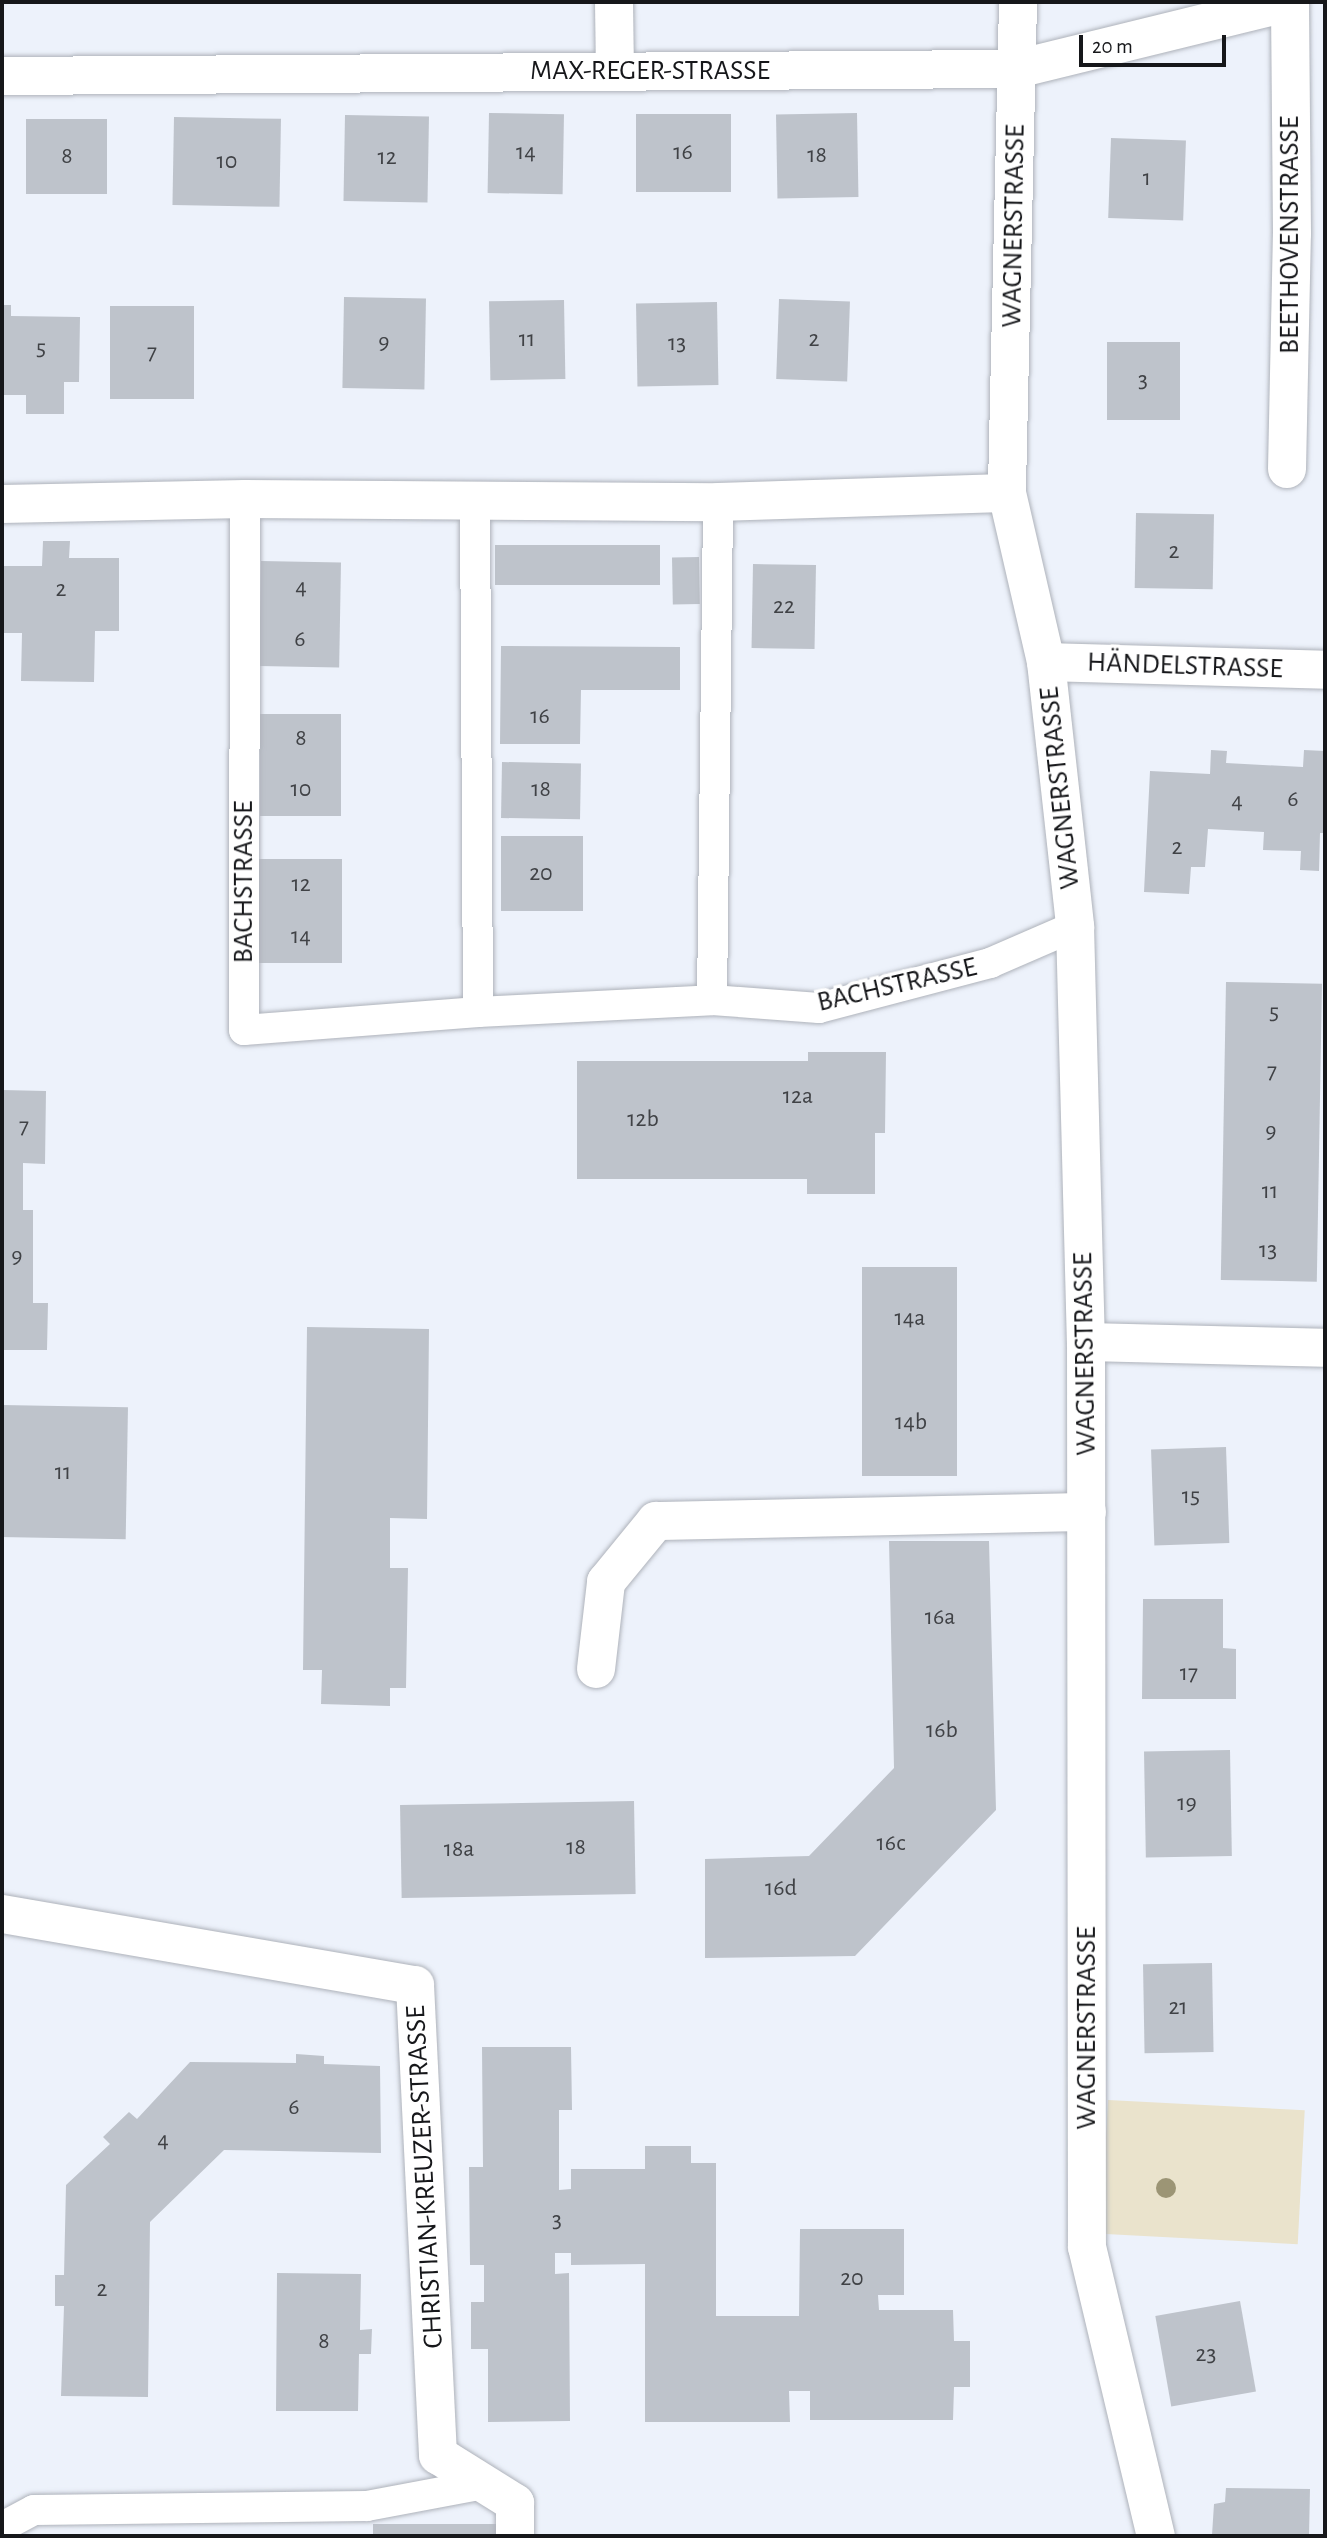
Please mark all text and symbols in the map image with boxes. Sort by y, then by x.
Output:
scale bar [1082,21,1229,65]
text: 20 m [1092,36,1133,57]
street label: MAX-REGER-STRASSE [530,54,770,88]
street label: BEETHOVENSTRASSE [1273,116,1307,354]
street label: WAGNERSTRASSE [995,124,1033,328]
house number: 14 [516,139,536,167]
house number: 16 [673,139,693,167]
house number: 18 [807,142,827,170]
house number: 8 [61,143,73,171]
house number: 12 [377,144,397,172]
house number: 10 [217,148,237,176]
house number: 1 [1143,165,1151,193]
house number: 11 [519,326,535,354]
house number: 2 [809,326,819,354]
house number: 9 [378,329,390,357]
house number: 13 [668,330,686,358]
house number: 5 [36,335,46,363]
house number: 7 [147,339,157,367]
house number: 3 [1138,367,1148,395]
house number: 2 [1169,538,1179,566]
house number: 4 [295,574,307,602]
house number: 2 [56,576,66,604]
house number: 22 [773,593,795,621]
house number: 6 [294,626,306,654]
street label: HÄNDELSTRASSE [1087,646,1283,686]
street label: WAGNERSTRASSE [1033,685,1087,891]
house number: 16 [530,703,550,731]
house number: 8 [295,725,307,753]
house number: 10 [291,776,311,804]
house number: 18 [531,776,551,804]
house number: 6 [1287,786,1299,814]
house number: 4 [1231,788,1243,816]
street label: BACHSTRASSE [227,801,261,963]
house number: 2 [1172,834,1182,862]
house number: 20 [529,860,553,888]
house number: 12 [291,871,311,899]
house number: 14 [291,923,311,951]
street label: BACHSTRASSE [814,950,980,1020]
house number: 5 [1269,999,1279,1027]
house number: 7 [1267,1058,1277,1086]
house number: 12a [783,1083,813,1111]
house number: 12b [627,1106,659,1134]
house number: 7 [19,1113,29,1141]
house number: 9 [1265,1118,1277,1146]
house number: 11 [1262,1178,1278,1206]
house number: 13 [1259,1237,1277,1265]
house number: 9 [11,1243,23,1271]
street label: WAGNERSTRASSE [1066,1252,1104,1456]
house number: 14a [895,1305,925,1333]
house number: 14b [895,1409,927,1437]
house number: 11 [55,1459,71,1487]
house number: 15 [1182,1483,1200,1511]
house number: 16a [925,1604,955,1632]
house number: 17 [1180,1660,1198,1688]
house number: 16b [926,1717,958,1745]
house number: 19 [1177,1790,1197,1818]
house number: 16c [877,1830,905,1858]
house number: 18 [566,1834,586,1862]
house number: 18a [444,1836,474,1864]
house number: 16d [765,1875,797,1903]
street label: WAGNERSTRASSE [1070,1926,1104,2130]
house number: 21 [1168,1994,1188,2022]
street label: CHRISTIAN-KREUZER-STRASSE [399,2005,451,2349]
house number: 6 [288,2094,300,2122]
house number: 4 [157,2127,169,2155]
house number: 3 [552,2207,562,2235]
house number: 20 [840,2265,864,2293]
house number: 2 [97,2276,107,2304]
house number: 8 [318,2328,330,2356]
house number: 23 [1196,2341,1216,2369]

